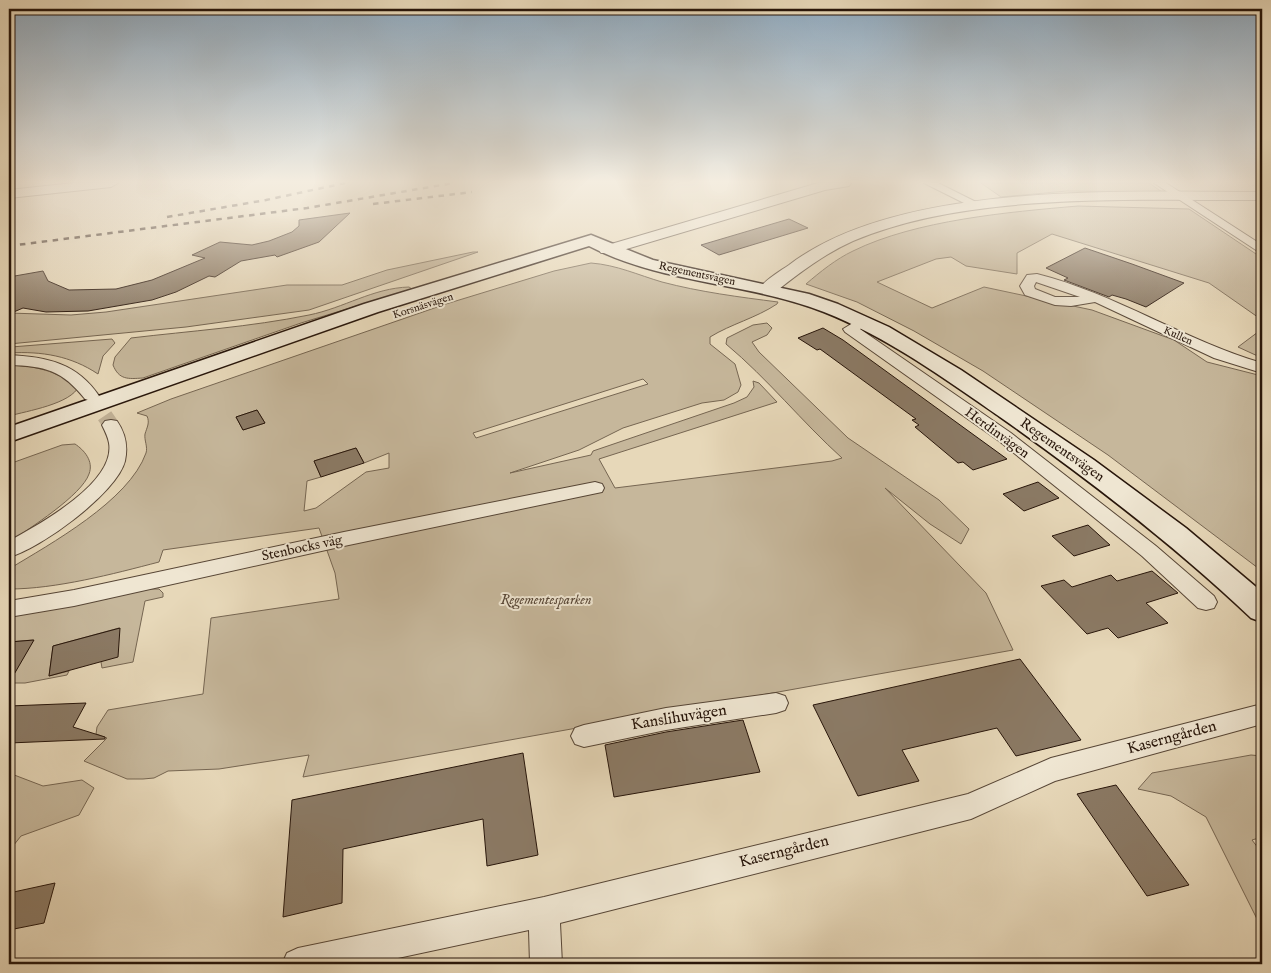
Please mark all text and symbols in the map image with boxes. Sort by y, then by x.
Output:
street label: Regementsvägen [657,259,737,289]
street label: Korsnäsvägen [391,290,455,322]
street label: Kullen [1161,323,1195,349]
street label: Herdinvägen [961,403,1033,463]
street label: Regementsvägen [1016,414,1108,486]
street label: Stenbocks väg [260,531,344,565]
park label: Regementesparken [500,591,592,610]
street label: Kanslihuvägen [630,700,729,735]
street label: Kaserngården [1125,716,1219,760]
street label: Kaserngården [737,831,831,873]

